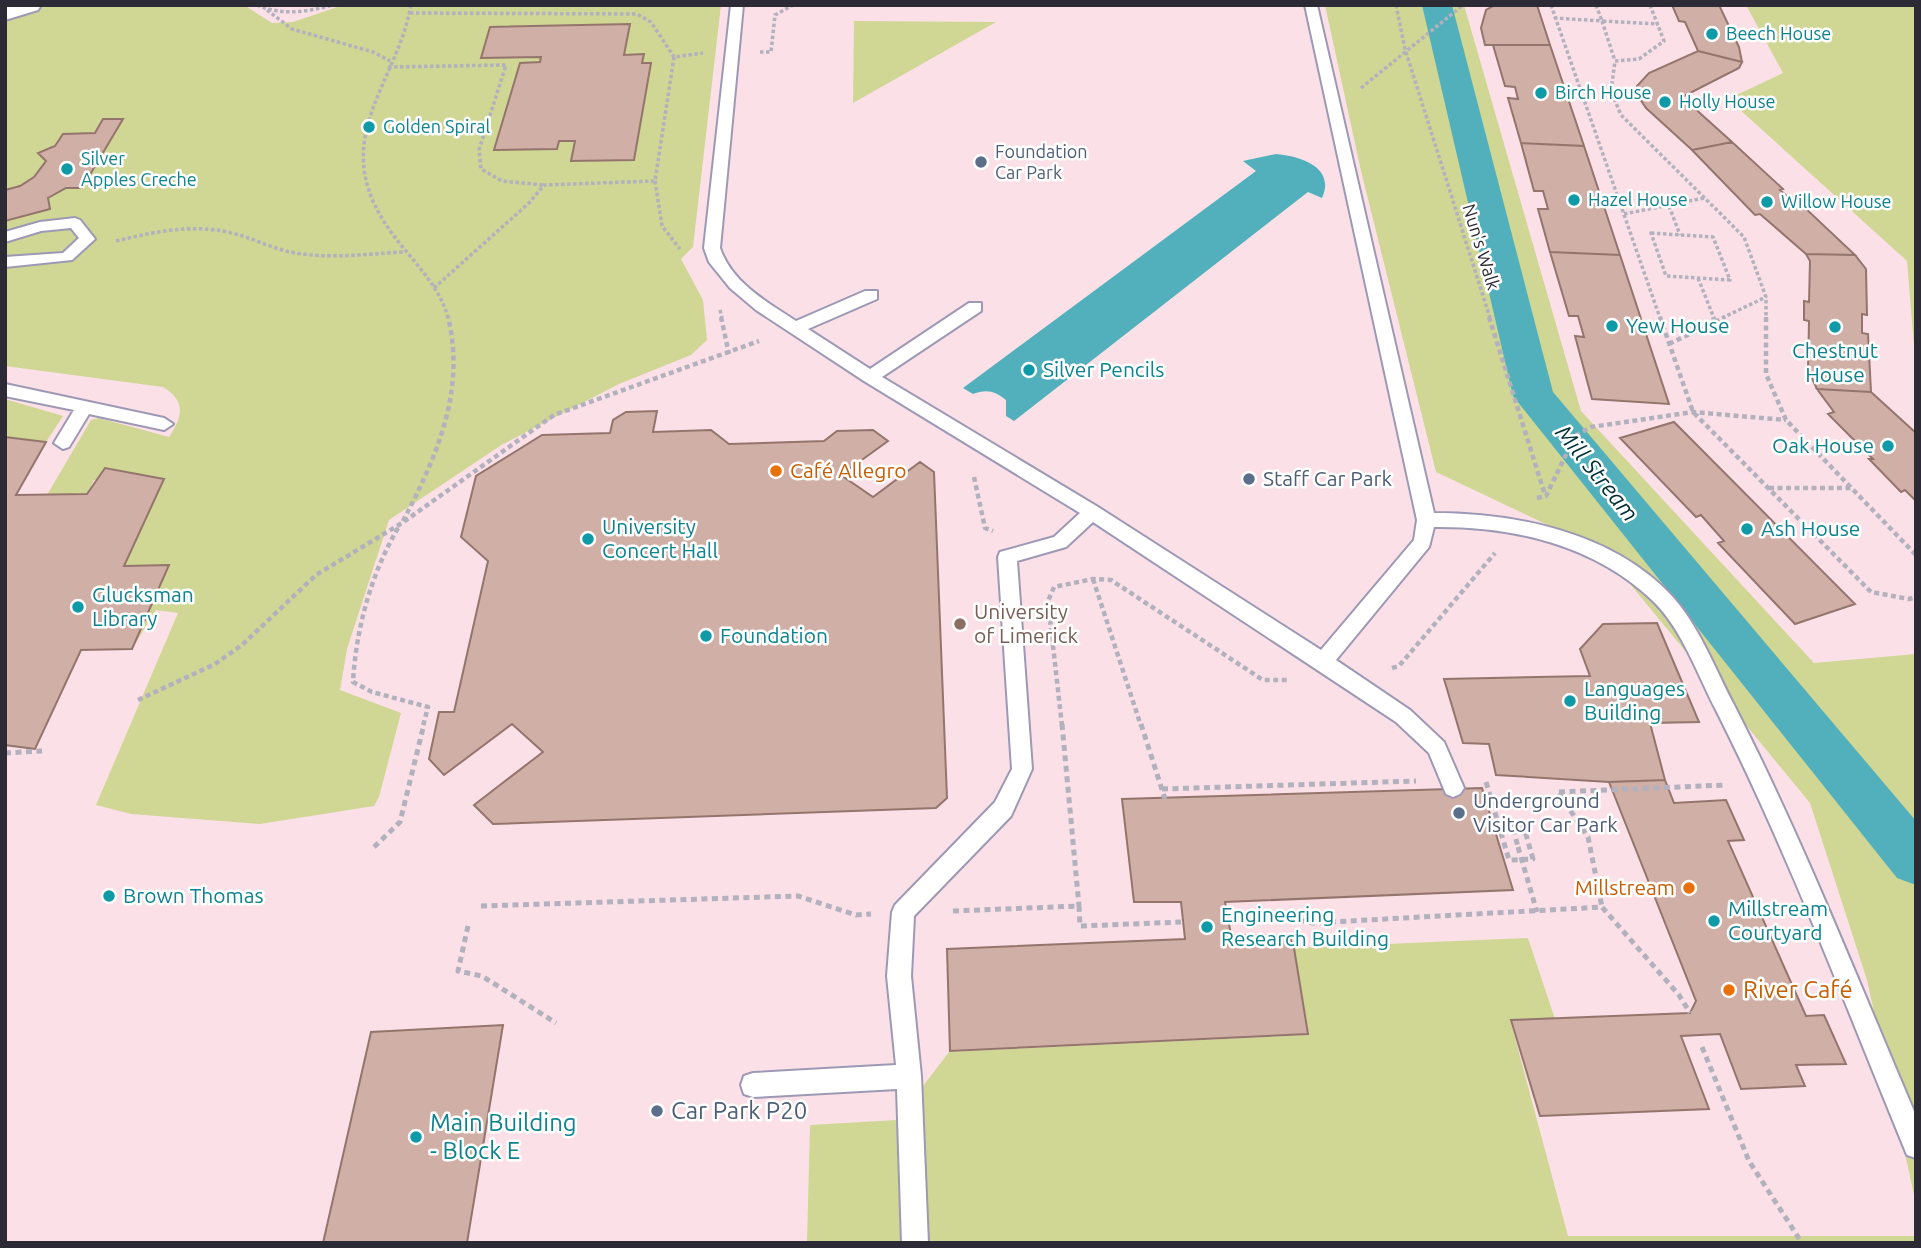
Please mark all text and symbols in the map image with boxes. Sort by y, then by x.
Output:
place label: Beech House [1726,23,1831,43]
marker: Beech House [1704,26,1720,42]
place label: Birch House [1555,82,1651,102]
marker: Birch House [1533,85,1549,101]
place label: Holly House [1679,91,1775,111]
marker: Holly House [1657,94,1673,110]
place label: Golden Spiral [383,116,490,136]
marker: Golden Spiral [361,119,377,135]
place label: Foundation Car Park [995,141,1088,182]
place label: Silver Apples Creche [81,148,197,189]
marker: Foundation Car Park [973,154,989,170]
marker: Silver Apples Creche [59,161,75,177]
place label: Hazel House [1588,189,1688,209]
place label: Willow House [1781,191,1892,211]
marker: Hazel House [1566,192,1582,208]
marker: Willow House [1759,194,1775,210]
street label: Nun's Walk [1459,201,1504,292]
place label: Yew House [1626,313,1730,337]
marker: Yew House [1604,318,1620,334]
marker: Chestnut House [1827,319,1843,335]
place label: Chestnut House [1792,338,1878,386]
place label: Silver Pencils [1043,357,1164,381]
marker: Silver Pencils [1021,362,1037,378]
water label: Mill Stream [1551,420,1644,526]
place label: Oak House [1772,433,1874,457]
marker: Oak House [1880,438,1896,454]
place label: Café Allegro [790,458,907,482]
marker: Café Allegro [768,463,784,479]
place label: Staff Car Park [1263,466,1392,490]
marker: Staff Car Park [1241,471,1257,487]
place label: University Concert Hall [602,514,718,562]
place label: Ash House [1761,516,1860,540]
marker: Ash House [1739,521,1755,537]
marker: University Concert Hall [580,531,596,547]
place label: Glucksman Library [92,582,194,630]
marker: Glucksman Library [70,599,86,615]
place label: University of Limerick [974,599,1078,647]
marker: University of Limerick [952,616,968,632]
place label: Foundation [720,623,828,647]
marker: Foundation [698,628,714,644]
place label: Languages Building [1584,676,1685,724]
marker: Languages Building [1562,693,1578,709]
place label: Underground Visitor Car Park [1473,788,1618,836]
marker: Underground Visitor Car Park [1451,805,1467,821]
place label: Millstream [1575,875,1675,899]
marker: Millstream [1681,880,1697,896]
place label: Brown Thomas [123,883,264,907]
marker: Brown Thomas [101,888,117,904]
place label: Millstream Courtyard [1728,896,1828,944]
place label: Engineering Research Building [1221,902,1389,950]
marker: Millstream Courtyard [1706,913,1722,929]
marker: Engineering Research Building [1199,919,1215,935]
place label: River Café [1743,976,1853,1003]
marker: River Café [1721,982,1737,998]
place label: Car Park P20 [671,1097,807,1124]
marker: Car Park P20 [649,1103,665,1119]
place label: Main Building - Block E [430,1109,577,1164]
marker: Main Building - Block E [408,1129,424,1145]

